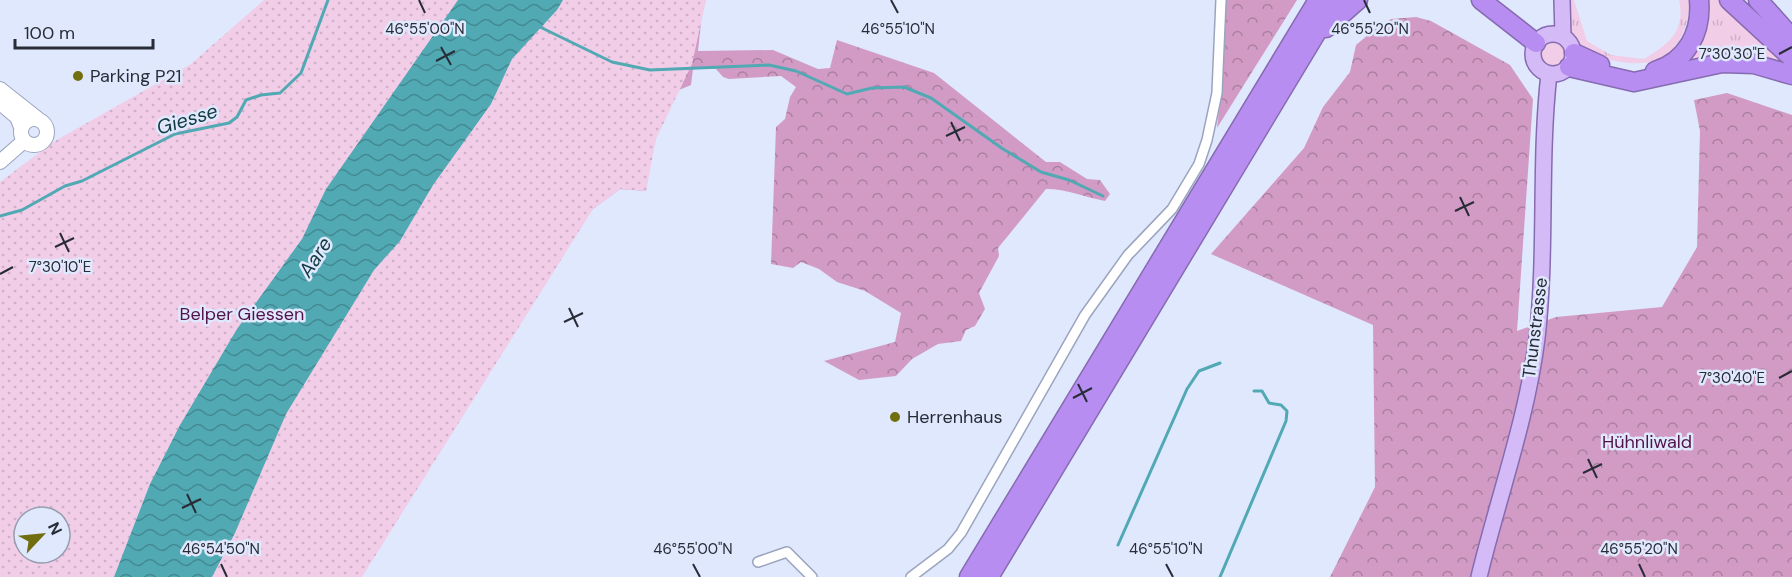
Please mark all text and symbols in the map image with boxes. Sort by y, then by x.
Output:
scale bar [15,12,153,50]
text: 46°55'00"N [385,19,465,39]
text: 46°55'10"N [861,19,935,39]
text: 46°55'20"N [1331,19,1409,39]
text: 100 m [24,21,75,45]
text: 7°30'30"E [1699,44,1765,64]
place label: Parking P21 [90,64,181,88]
marker: Parking P21 [71,69,85,83]
water label: Giesse [153,97,221,141]
water label: Aare [292,232,338,283]
text: 7°30'10"E [29,257,91,277]
street label: Thunstrasse [1517,276,1553,380]
park label: Belper Giessen [180,302,304,326]
text: 7°30'40"E [1699,368,1765,388]
place label: Herrenhaus [907,405,1003,429]
marker: Herrenhaus [888,410,902,424]
park label: Hühnliwald [1602,430,1692,454]
north arrow [12,505,72,565]
text: N [43,519,67,538]
text: 46°54'50"N [182,539,260,559]
text: 46°55'00"N [653,539,733,559]
text: 46°55'10"N [1129,539,1203,559]
text: 46°55'20"N [1600,539,1678,559]

